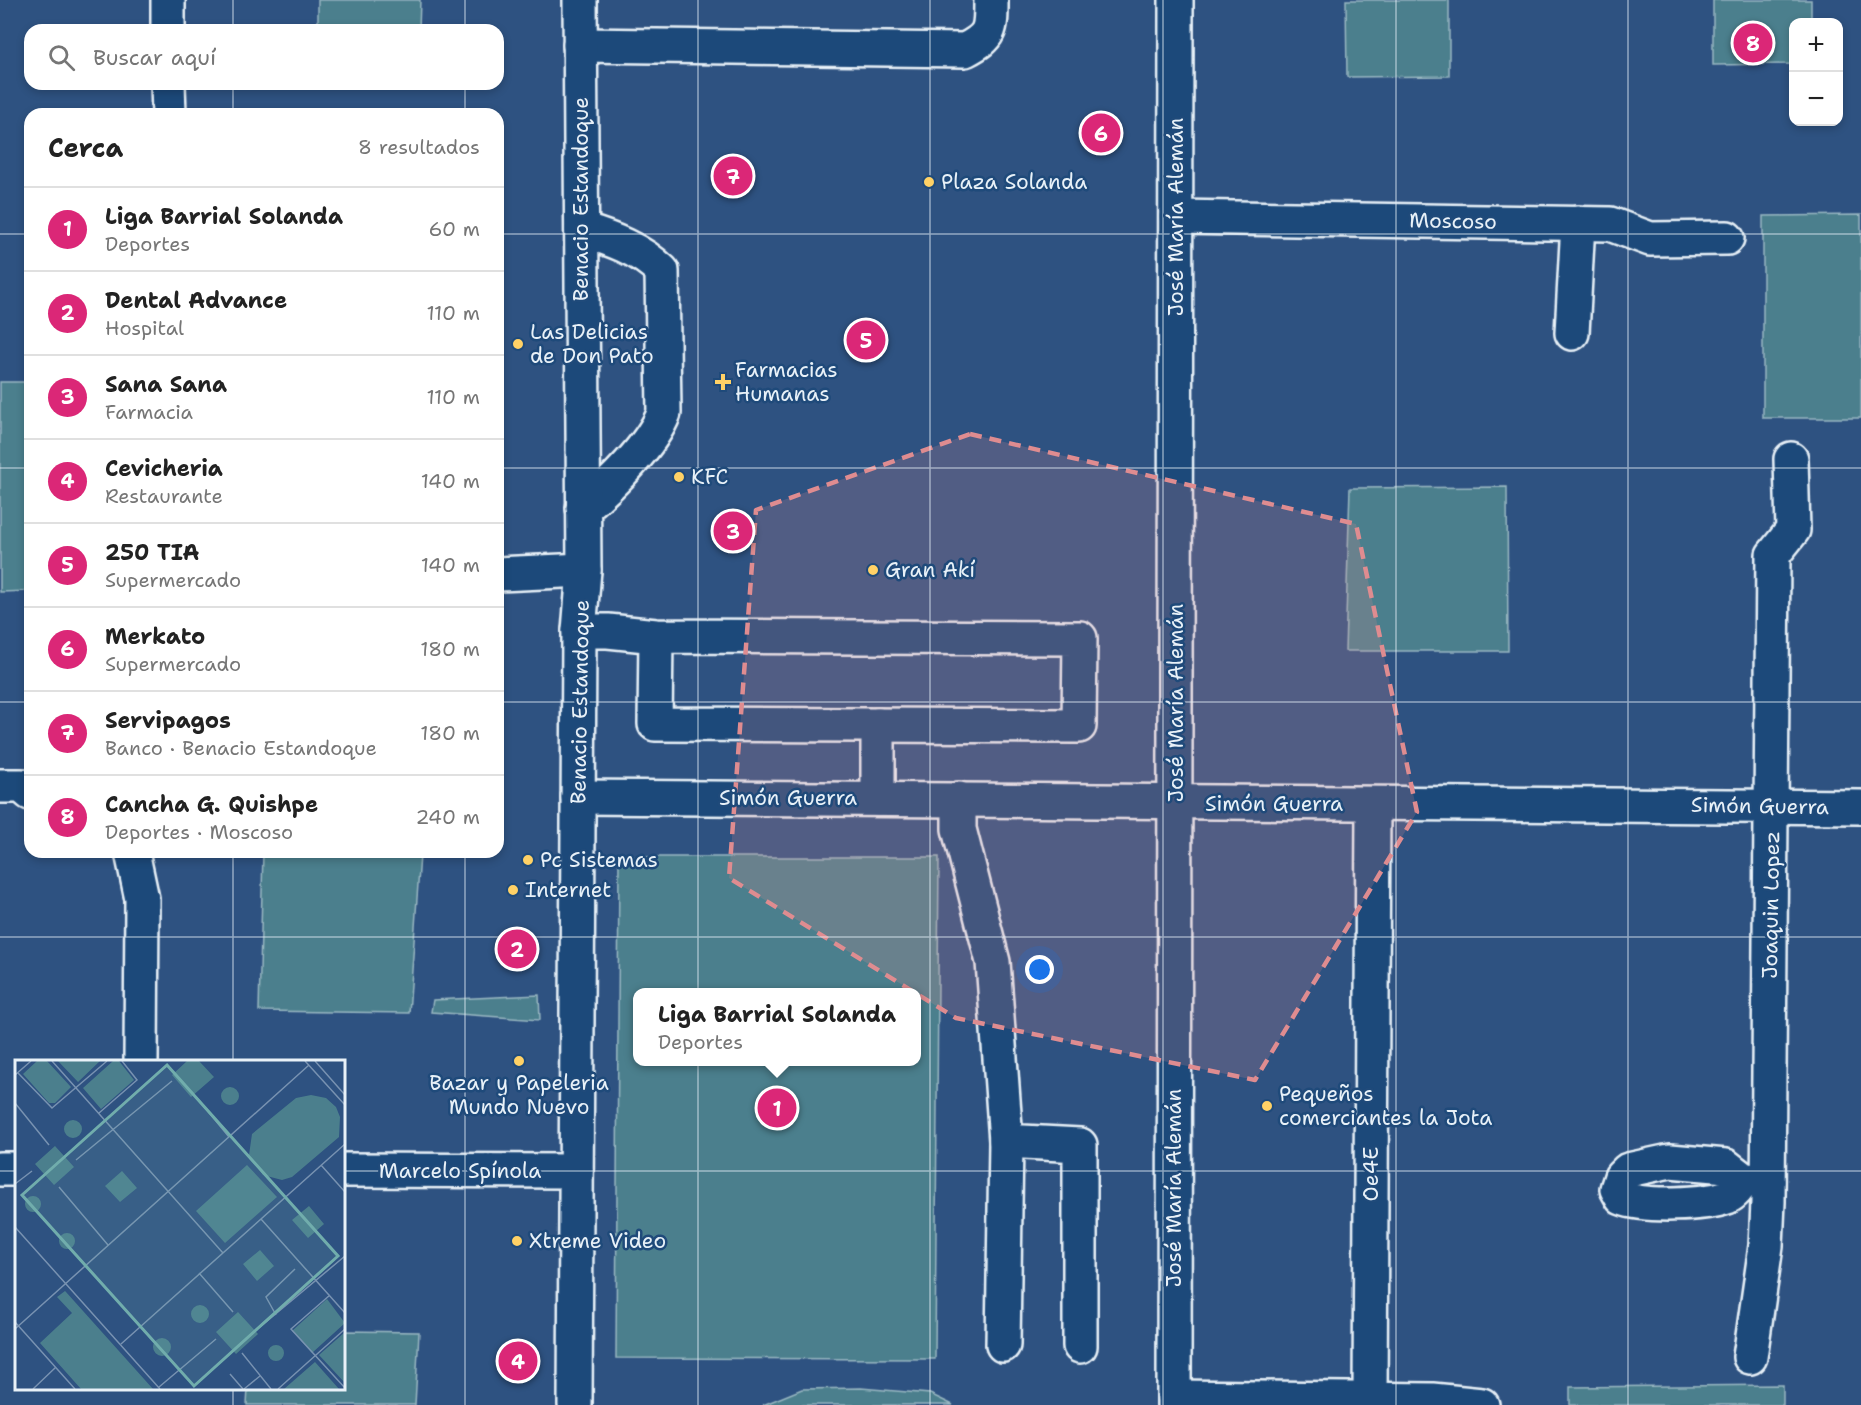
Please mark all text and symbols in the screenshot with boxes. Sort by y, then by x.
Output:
map controls [1789,18,1843,126]
button: + [1789,18,1843,72]
pin: 8 [1734,20,1772,66]
search box [24,24,504,90]
icon: search [45,41,78,74]
text: Buscar aquí [93,43,216,72]
button: − [1789,72,1843,126]
street label: Benacio Estandoque [567,97,595,301]
pin: 6 [1082,110,1120,156]
street label: José María Alemán [1162,117,1190,316]
text: Cerca [48,130,123,165]
text: 8 resultados [358,134,480,160]
pin: 7 [714,154,752,198]
place label: Plaza Solanda [941,168,1087,196]
marker: Plaza Solanda [922,175,936,189]
text: Liga Barrial Solanda [105,202,343,231]
street label: Moscoso [1409,206,1497,236]
text: 1 [63,216,72,242]
text: 60 m [428,216,480,242]
text: Deportes [105,231,190,257]
text: Dental Advance [105,286,287,315]
text: 2 [61,300,75,326]
text: 110 m [426,300,480,326]
text: Hospital [105,315,184,341]
place label: Las Delicias de Don Pato [530,318,654,370]
pin: 5 [846,318,886,362]
marker: Las Delicias de Don Pato [511,337,525,351]
place label: Farmacias Humanas [735,356,838,408]
text: Sana Sana [105,370,227,399]
marker: Farmacias Humanas [716,375,730,389]
text: 3 [61,384,75,410]
text: 110 m [426,384,480,410]
text: Farmacia [105,399,193,425]
text: Cevicheria [105,454,223,483]
place label: KFC [691,463,728,491]
text: 4 [61,468,75,494]
text: 140 m [421,468,480,494]
marker: KFC [672,470,686,484]
text: Restaurante [105,483,223,509]
pin: 3 [714,508,752,554]
text: 250 TIA [105,538,199,567]
text: 5 [61,552,74,578]
text: 140 m [421,552,480,578]
place label: Gran Akí [885,556,975,584]
marker: Gran Akí [866,563,880,577]
text: Supermercado [105,567,241,593]
street label: Benacio Estandoque [564,600,596,804]
street label: José María Alemán [1162,603,1190,802]
text: Merkato [105,622,205,651]
text: 6 [61,636,75,662]
text: 180 m [420,636,480,662]
text: Supermercado [105,651,241,677]
text: Servipagos [105,706,231,735]
text: 7 [61,720,75,746]
text: 180 m [420,720,480,746]
text: Banco · Benacio Estandoque [105,735,377,761]
street label: Simón Guerra [719,784,857,812]
text: Cancha G. Quishpe [105,790,318,819]
street label: Simón Guerra [1205,790,1343,818]
street label: Simón Guerra [1691,791,1829,821]
text: 8 [61,804,75,830]
text: 240 m [415,804,480,830]
text: Deportes · Moscoso [105,819,293,845]
street label: Joaquin Lopez [1756,831,1786,979]
place label: Pc Sistemas [540,846,658,874]
marker: Pc Sistemas [521,853,535,867]
place label: Internet [525,876,612,904]
marker: Internet [506,883,520,897]
pin: 2 [498,926,536,972]
your location [1025,955,1054,984]
popup [633,988,921,1066]
text: Liga Barrial Solanda [658,1000,896,1029]
text: Deportes [658,1029,743,1055]
marker: Bazar y Papeleria Mundo Nuevo [512,1054,526,1068]
inset map [15,1060,345,1390]
place label: Bazar y Papeleria Mundo Nuevo [429,1069,609,1121]
place label: Pequeños comerciantes la Jota [1279,1080,1492,1132]
pin: 1 [758,1086,796,1130]
street label: José María Alemán [1160,1088,1188,1287]
marker: Pequeños comerciantes la Jota [1260,1099,1274,1113]
street label: Oe4E [1357,1147,1385,1201]
street label: Marcelo Spínola [379,1157,541,1185]
place label: Xtreme Video [529,1227,666,1255]
marker: Xtreme Video [510,1234,524,1248]
pin: 4 [498,1338,538,1384]

